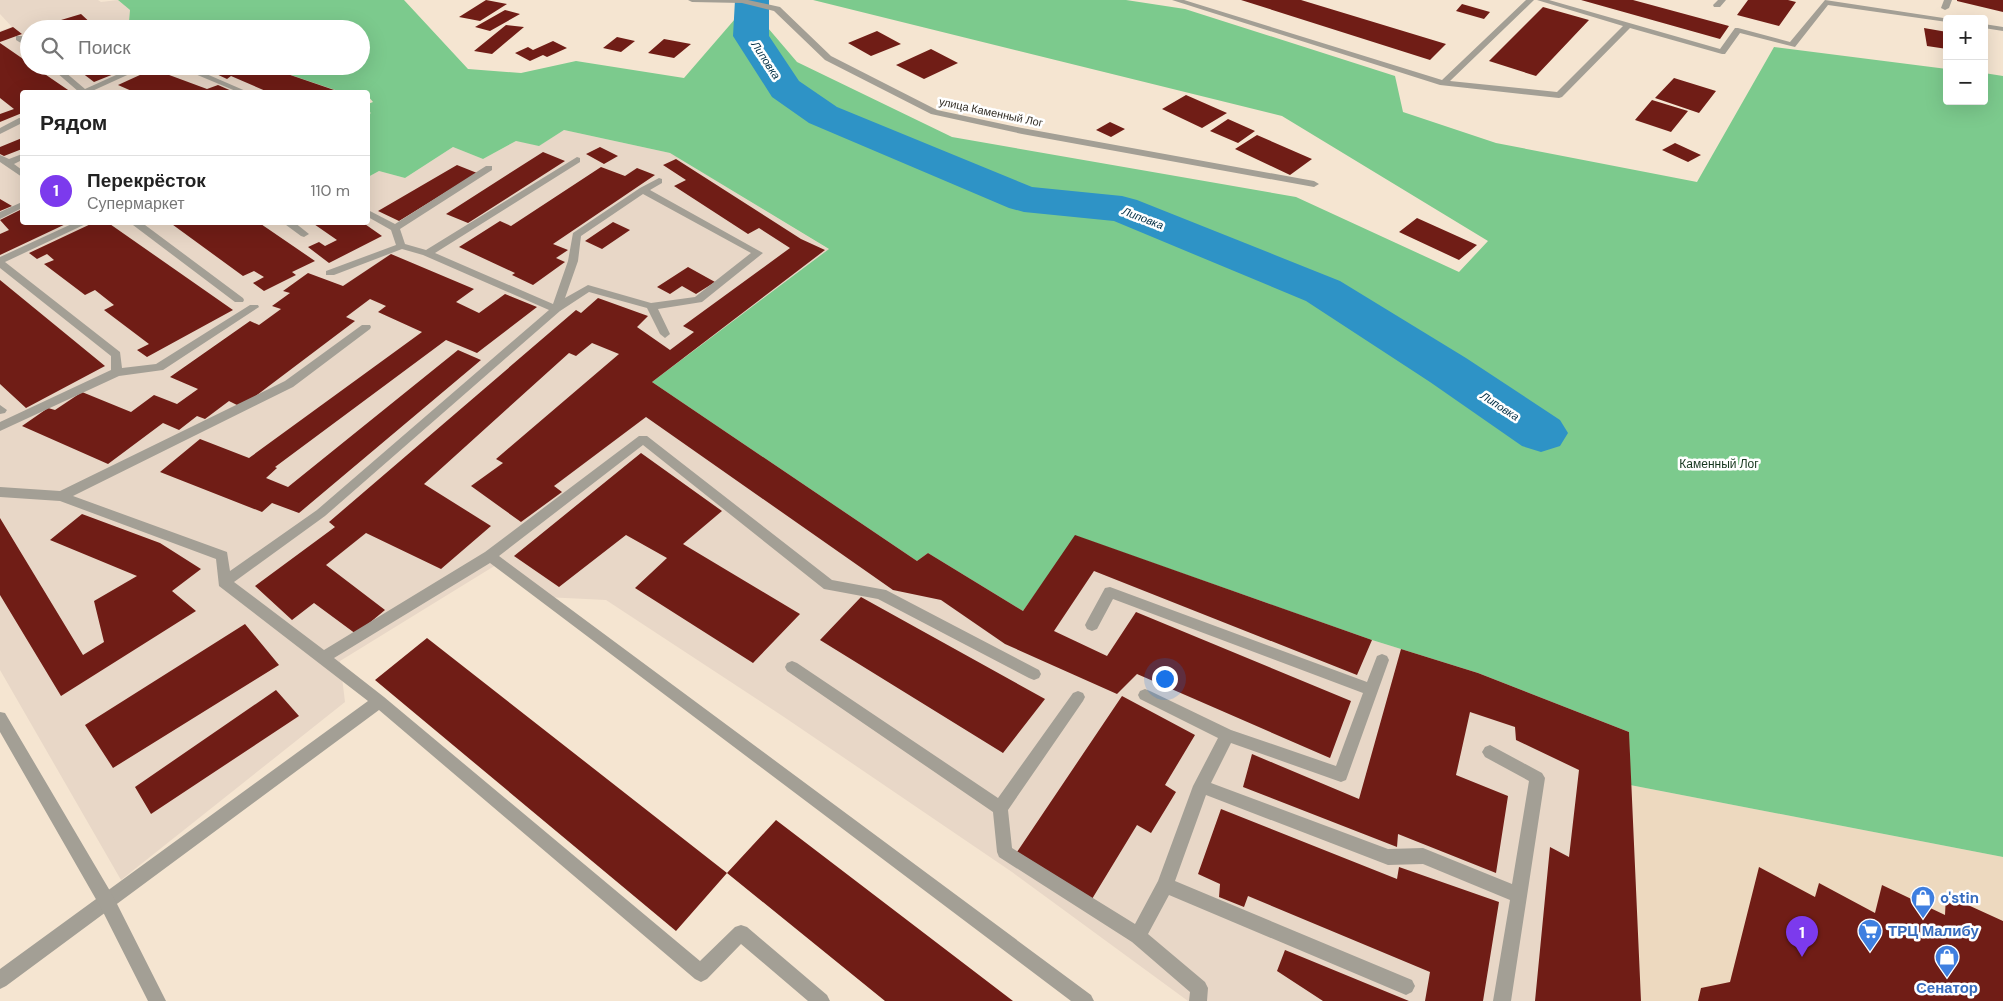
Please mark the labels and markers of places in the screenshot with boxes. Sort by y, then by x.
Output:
shop icon: o'stin [1910,885,1936,919]
place label: o'stin [1940,888,1979,908]
pin: 1 [1786,916,1818,957]
supermarket icon: ТРЦ Малибу [1857,918,1883,952]
place label: ТРЦ Малибу [1888,921,1979,941]
shop icon: Сенатор [1934,944,1960,978]
place label: Сенатор [1916,978,1978,998]

